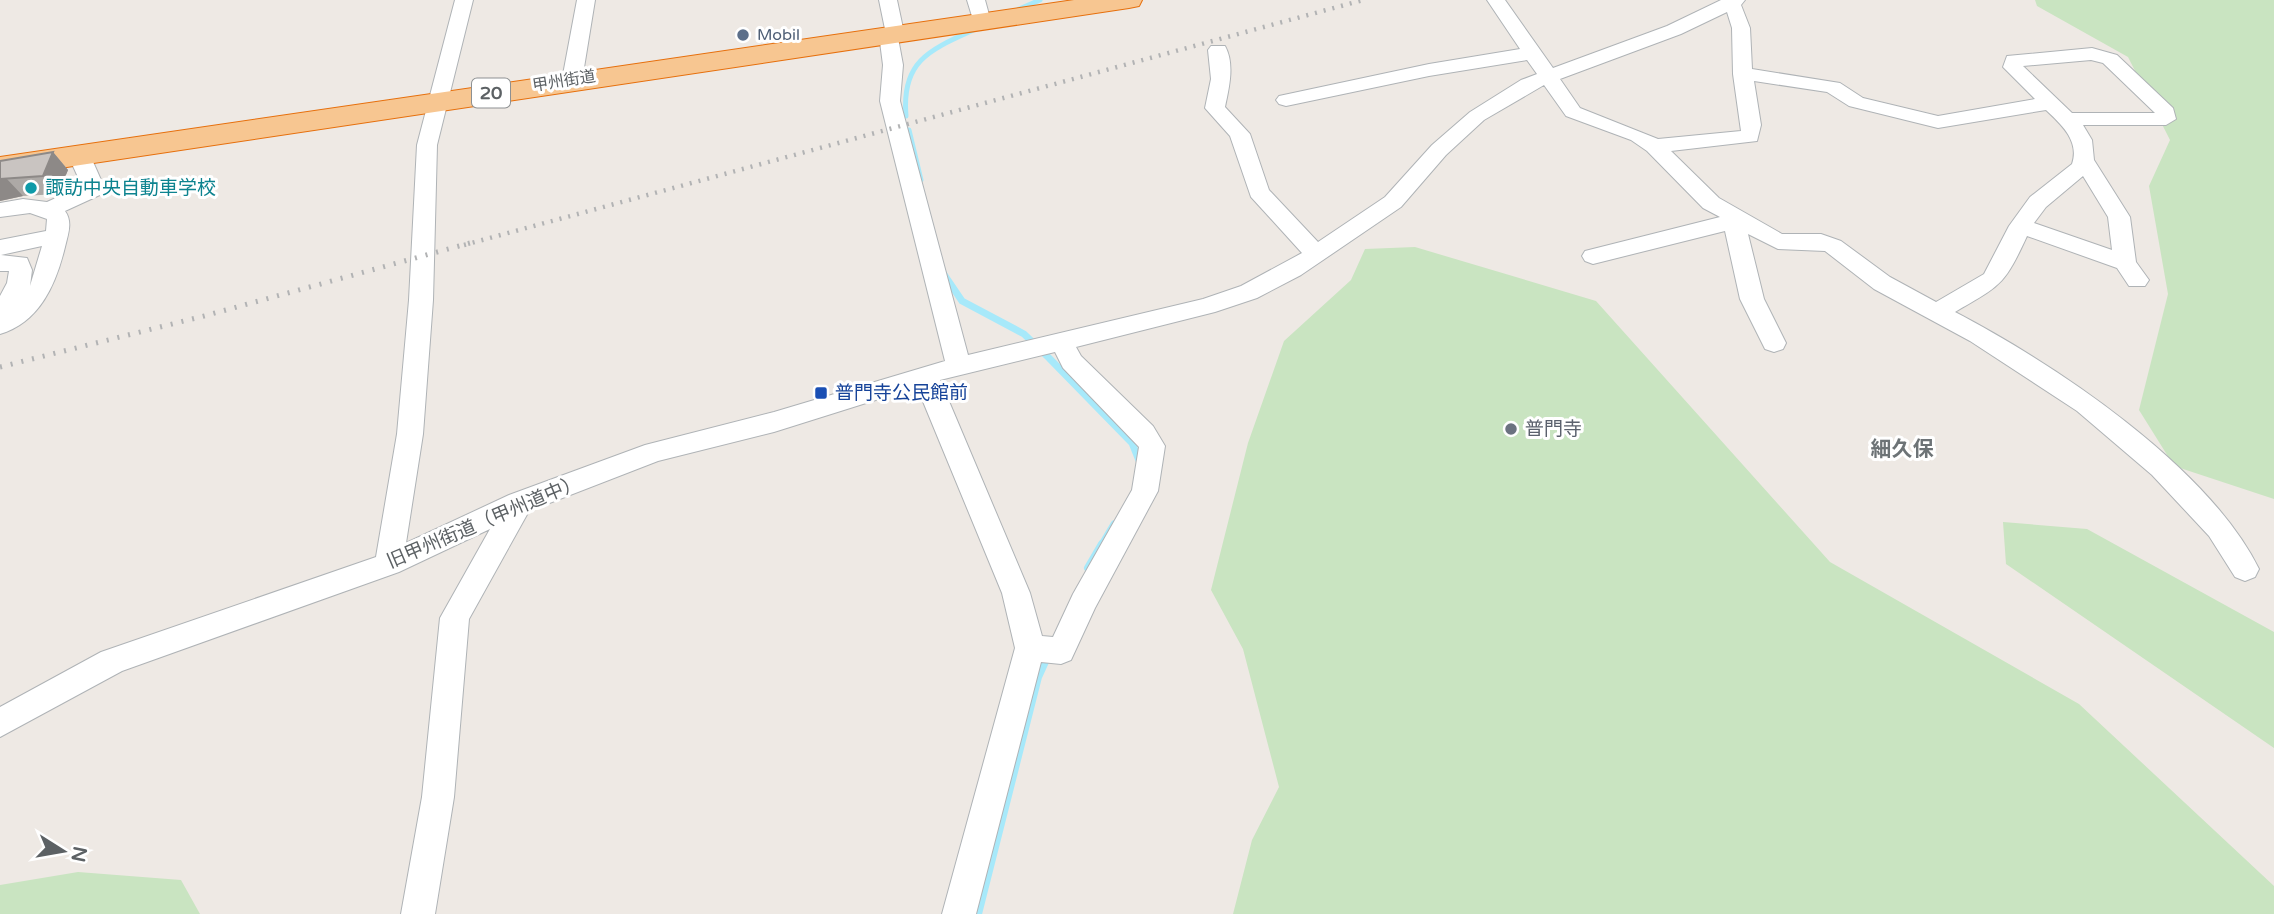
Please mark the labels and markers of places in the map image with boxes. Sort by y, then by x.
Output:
place label: Mobil [757,25,800,45]
marker: Mobil [735,27,751,43]
place label: 諏訪中央自動車学校 [45,177,216,199]
marker: 諏訪中央自動車学校 [23,180,39,196]
place label: 普門寺公民館前 [835,382,968,404]
marker: 普門寺公民館前 [813,385,829,401]
place label: 普門寺 [1525,418,1582,440]
marker: 普門寺 [1503,421,1519,437]

